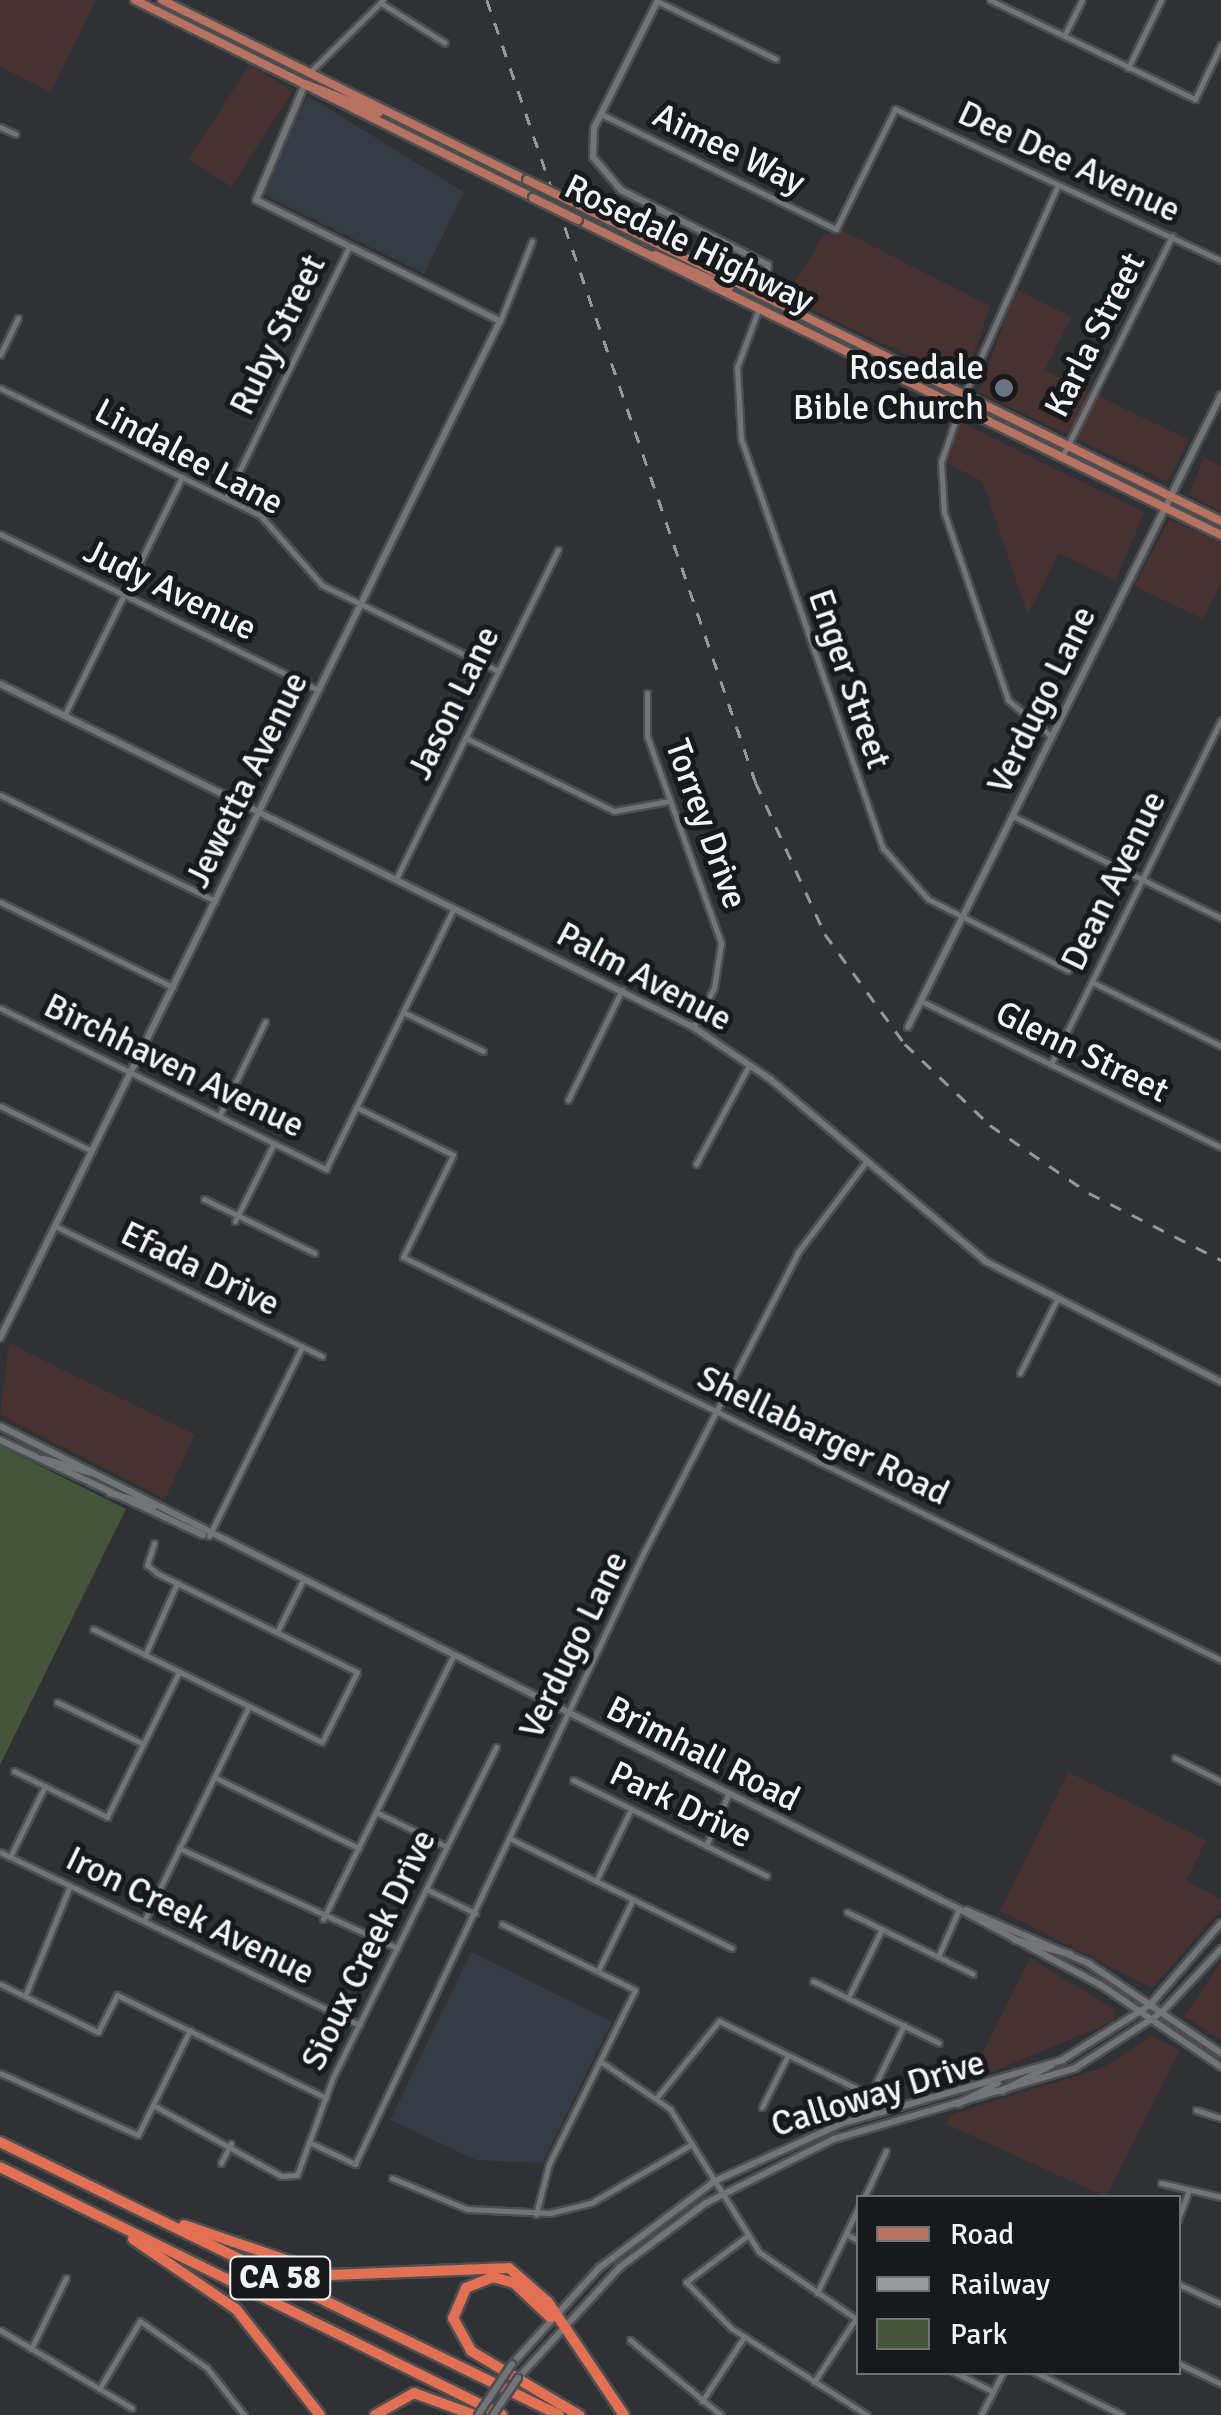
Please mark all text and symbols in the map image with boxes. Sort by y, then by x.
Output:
street label: Dee Dee Avenue [951,92,1187,232]
street label: Aimee Way [646,94,812,204]
street label: Rosedale Highway [558,166,820,322]
street label: Karla Street [1036,246,1154,424]
street label: Ruby Street [221,248,335,422]
place label: Rosedale Bible Church [793,347,984,429]
marker: Rosedale Bible Church [993,377,1015,399]
street label: Lindalee Lane [88,390,290,524]
street label: Judy Avenue [77,530,263,650]
street label: Enger Street [799,584,899,774]
street label: Verdugo Lane [979,600,1105,800]
street label: Jason Lane [399,620,509,786]
street label: Jewetta Avenue [177,665,317,895]
street label: Torrey Drive [656,734,756,914]
street label: Dean Avenue [1053,785,1175,977]
street label: Palm Avenue [549,913,739,1041]
street label: Birchhaven Avenue [37,985,311,1147]
street label: Glenn Street [989,992,1175,1112]
street label: Efada Drive [114,1213,286,1325]
street label: Shellabarger Road [691,1357,955,1515]
street label: Verdugo Lane [511,1545,637,1745]
street label: Brimhall Road [599,1687,807,1821]
street label: Park Drive [603,1753,759,1857]
street label: Sioux Creek Drive [293,1823,445,2077]
street label: Iron Creek Avenue [59,1838,321,1994]
street label: Calloway Drive [766,2042,990,2146]
legend [856,2195,1181,2375]
text: Road [950,2216,1014,2253]
road number: CA 58 [228,2251,332,2305]
text: Railway [950,2266,1050,2303]
text: Park [950,2316,1008,2353]

